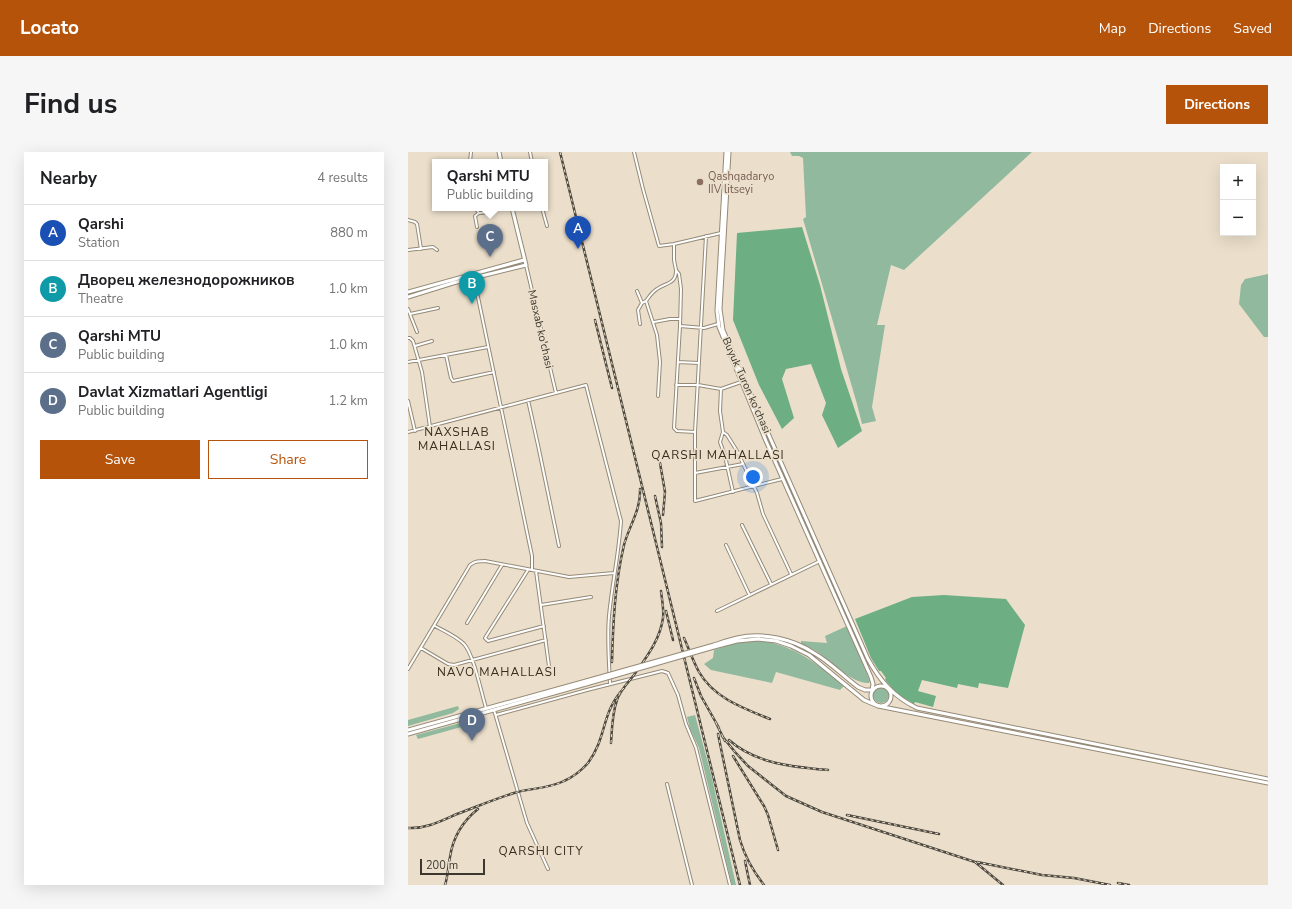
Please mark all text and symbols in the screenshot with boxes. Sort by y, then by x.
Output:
text: Locato [20,15,79,41]
text: Map [1099,19,1126,38]
text: Directions [1148,19,1211,38]
text: Saved [1233,19,1272,38]
text: Find us [24,85,118,123]
button: Directions [1166,85,1268,124]
popup [432,159,548,211]
map controls [1220,164,1256,236]
button: + [1220,164,1256,200]
text: Qarshi MTU [447,166,530,186]
text: Nearby [40,167,97,190]
text: 4 results [317,169,368,187]
place label: Qashqadaryo IIV litseyi [708,169,774,197]
marker: Qashqadaryo IIV litseyi [695,177,705,187]
text: Public building [447,186,533,204]
button: − [1220,200,1256,236]
text: Qarshi [78,214,124,234]
pin: A [565,216,591,249]
text: A [48,224,58,242]
text: 880 m [330,224,368,242]
pin: C [477,224,503,257]
text: Station [78,234,120,252]
text: Дворец железнодорожников [78,270,295,290]
pin: B [459,271,485,304]
text: B [49,280,57,298]
text: 1.0 km [328,280,368,298]
street label: Masxab ko'chasi [524,288,557,370]
text: Theatre [78,290,123,308]
text: Qarshi MTU [78,326,161,346]
street label: Buyuk Turon ko'chasi [719,335,774,436]
text: C [49,336,57,354]
text: 1.0 km [328,336,368,354]
text: Public building [78,346,165,364]
text: Davlat Xizmatlari Agentligi [78,382,267,402]
text: D [48,392,58,410]
text: 1.2 km [328,392,368,410]
text: Public building [78,402,165,420]
district label: NAXSHAB MAHALLASI [418,424,496,454]
button: Save [40,440,200,479]
button: Share [208,440,368,479]
district label: QARSHI MAHALLASI [651,447,785,463]
your location [743,467,763,487]
district label: NAVO MAHALLASI [437,664,557,680]
pin: D [459,708,485,741]
district label: QARSHI CITY [498,843,584,859]
scale bar [420,857,485,876]
text: 200 m [426,858,458,873]

